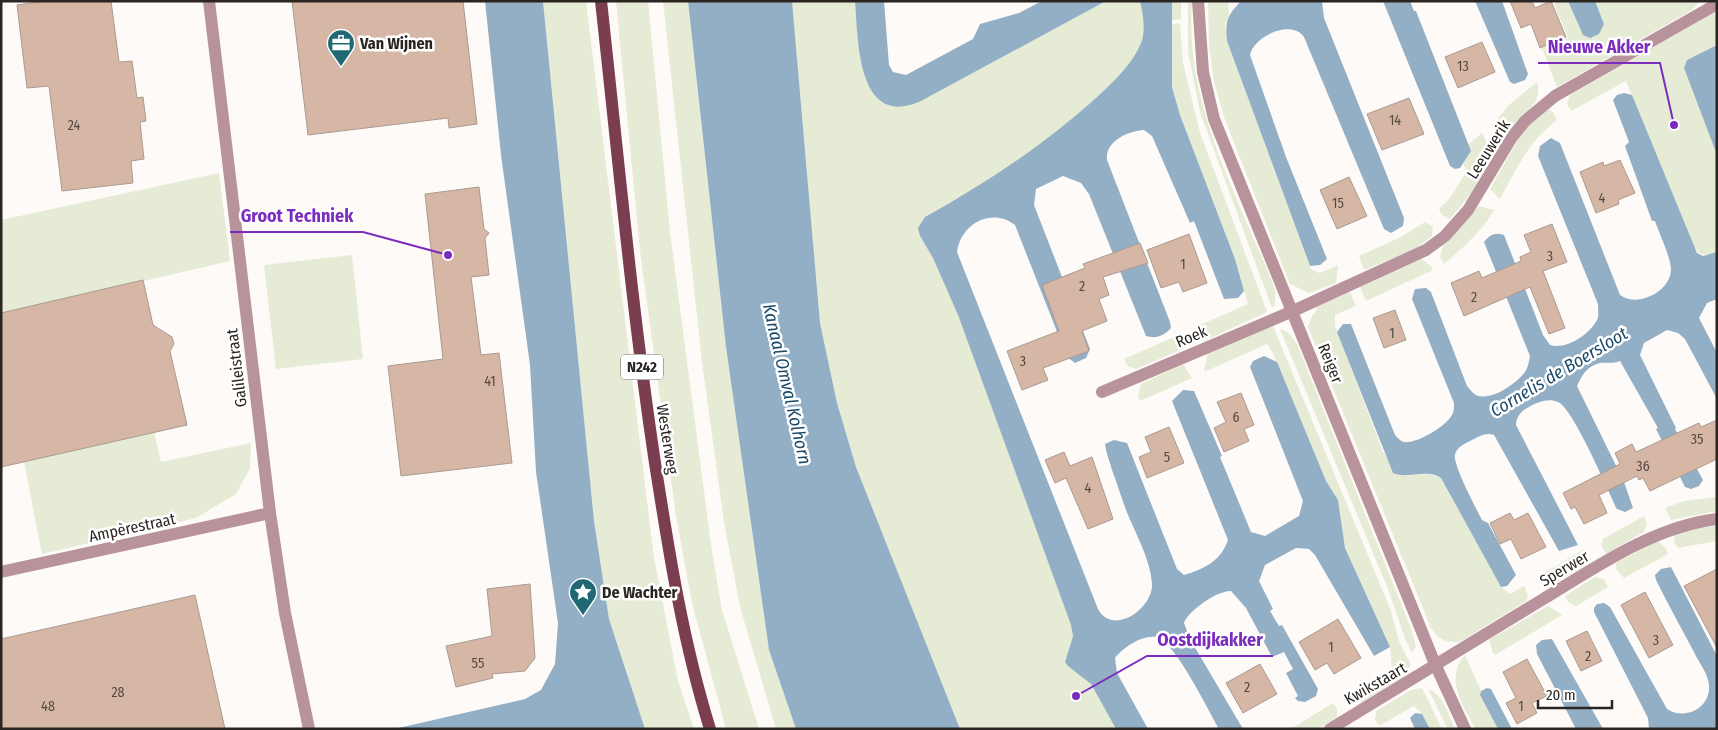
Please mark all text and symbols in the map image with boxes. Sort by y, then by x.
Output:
office icon: Van Wijnen [326,28,356,67]
callout: Nieuwe Akker [1538,30,1660,63]
place label: Van Wijnen [359,34,433,53]
text: Nieuwe Akker [1548,36,1651,58]
house number: 13 [1457,58,1469,75]
house number: 14 [1389,112,1401,129]
street label: Leeuwerik [1463,116,1514,182]
house number: 24 [68,117,81,134]
house number: 4 [1599,190,1606,207]
house number: 15 [1332,195,1344,212]
callout: Groot Techniek [230,199,363,232]
text: Groot Techniek [241,205,354,227]
house number: 3 [1547,248,1553,265]
house number: 1 [1180,256,1186,273]
house number: 2 [1079,278,1085,295]
house number: 2 [1471,289,1477,306]
water label: Kanaal Omval Kolhorn [758,301,816,467]
street label: Roek [1173,321,1210,352]
water label: Cornelis de Boersloot [1486,322,1632,422]
house number: 1 [1389,325,1395,342]
street label: Galileistraat [222,327,251,408]
street label: Reiger [1314,341,1347,386]
house number: 3 [1020,353,1026,370]
road number: N242 [621,354,663,380]
house number: 41 [484,373,496,390]
street label: Westerweg [653,403,683,476]
house number: 6 [1233,409,1240,426]
house number: 35 [1691,431,1703,448]
house number: 5 [1164,449,1170,466]
house number: 36 [1636,458,1650,475]
house number: 4 [1085,480,1092,497]
street label: Ampèrestraat [87,509,178,546]
street label: Sperwer [1536,546,1593,590]
place icon: De Wachter [568,577,598,616]
place label: De Wachter [602,583,678,602]
callout: Oostdijkakker [1147,623,1273,656]
text: Oostdijkakker [1157,629,1263,651]
house number: 3 [1653,632,1659,649]
house number: 1 [1328,639,1334,656]
house number: 2 [1585,648,1591,665]
house number: 55 [472,655,484,672]
street label: Kwikstaart [1341,658,1410,709]
scale bar [1538,678,1612,710]
house number: 2 [1244,679,1250,696]
house number: 28 [111,684,125,701]
text: 20 m [1546,686,1576,704]
house number: 48 [41,698,55,715]
house number: 1 [1518,698,1524,715]

